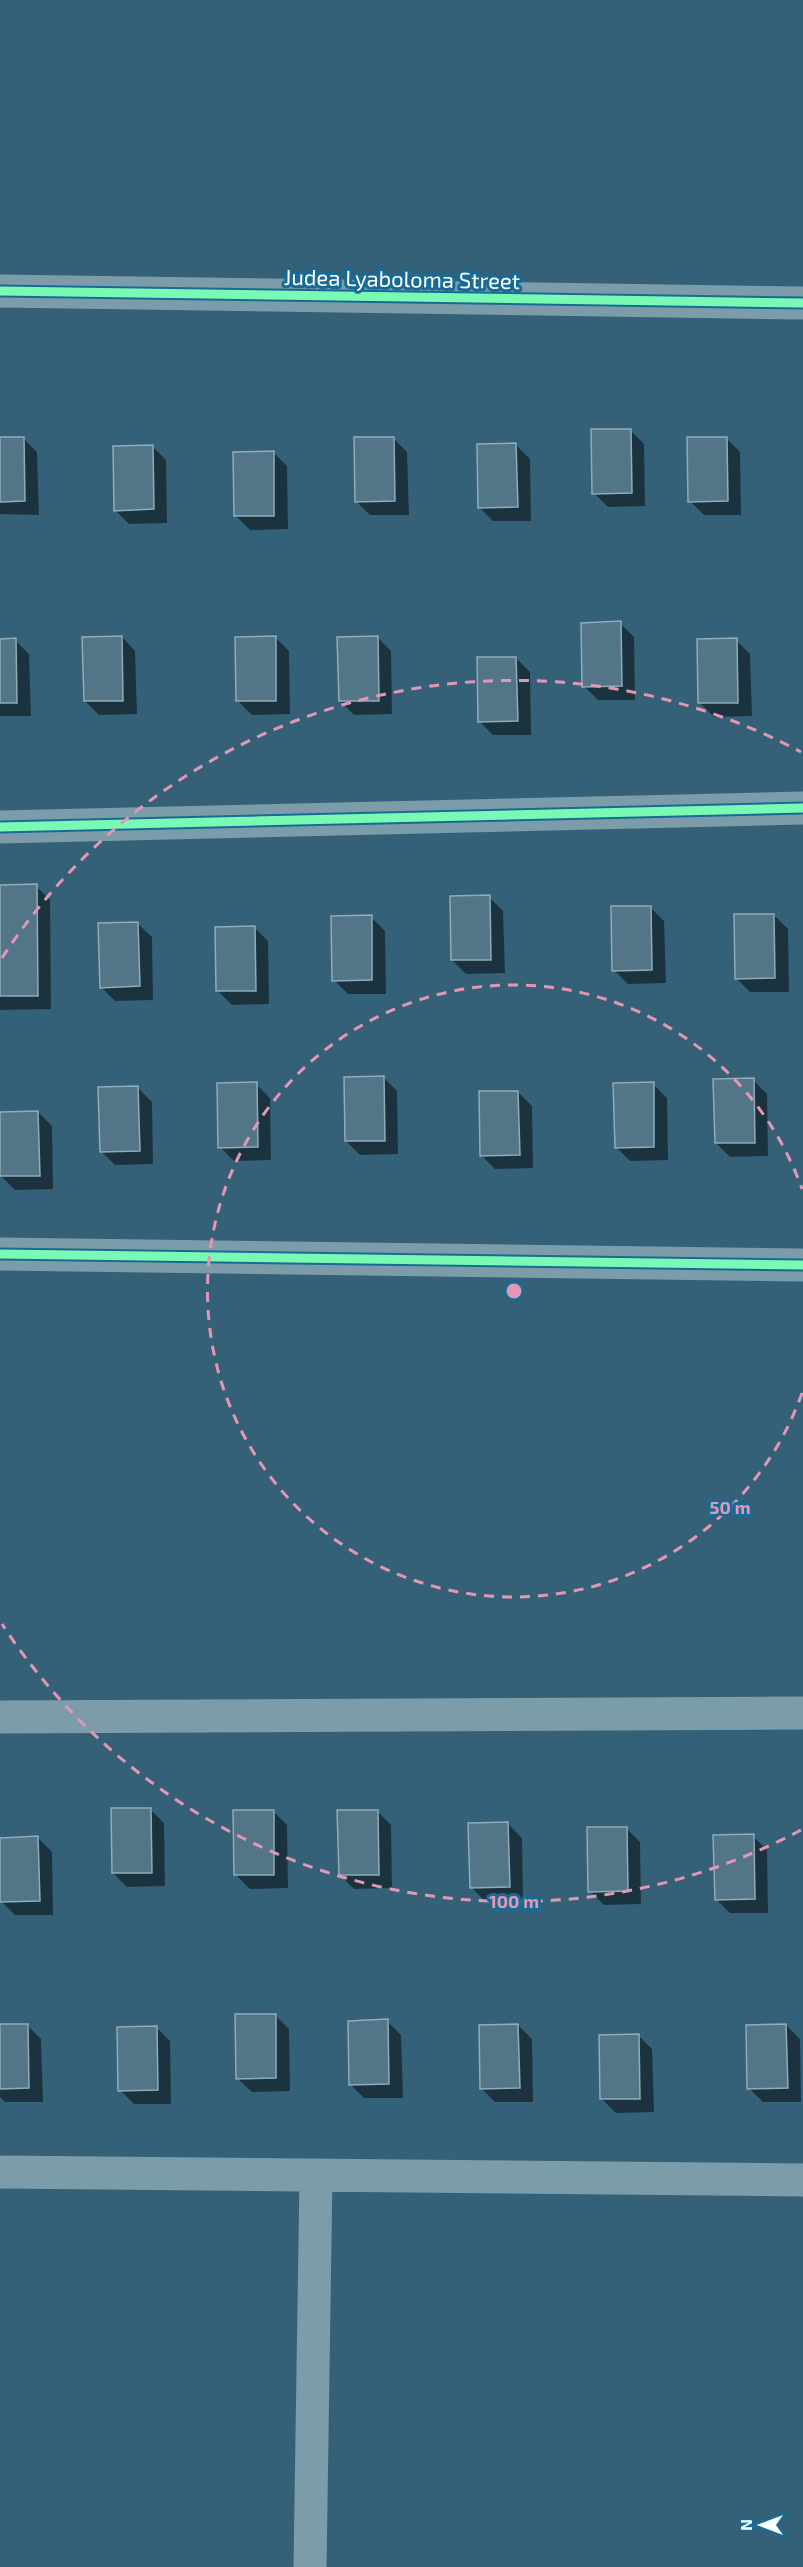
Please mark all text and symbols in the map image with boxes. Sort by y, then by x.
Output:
street label: Judea Lyaboloma Street [284,263,520,293]
centre of rings [504,1281,524,1301]
text: 50 m [709,1496,751,1518]
text: 100 m [489,1890,539,1912]
north arrow [731,2495,791,2555]
text: N [736,2519,755,2531]

